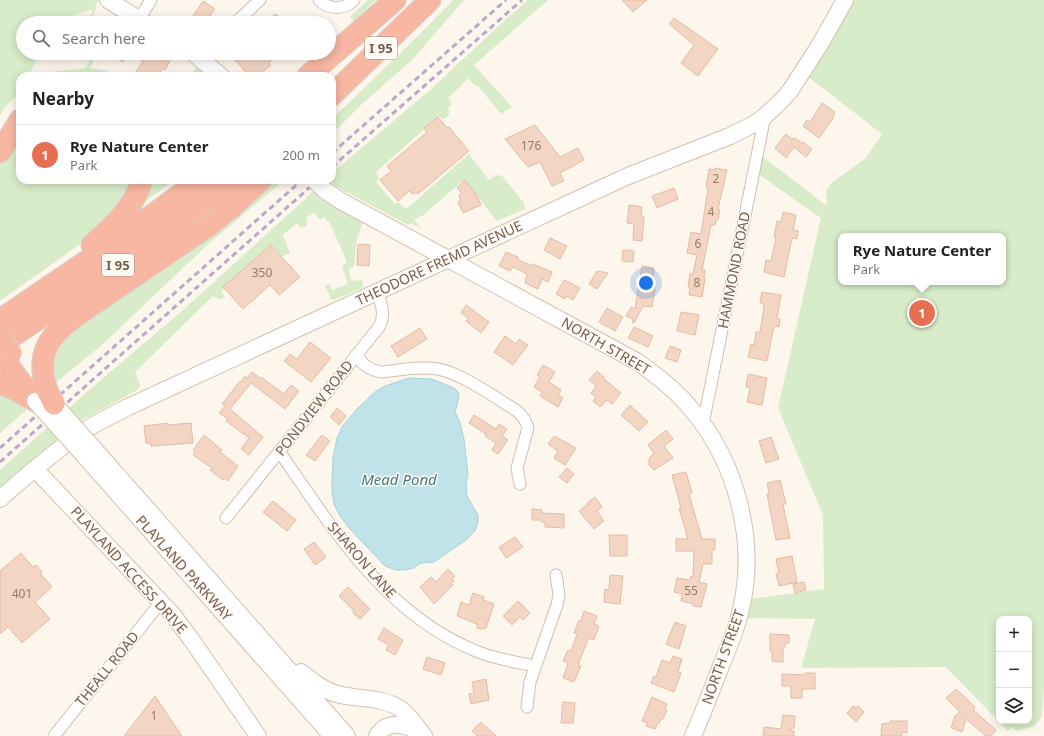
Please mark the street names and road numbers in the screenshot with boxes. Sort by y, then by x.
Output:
road number: I 95 [365,37,397,59]
street label: HAMMOND ROAD [713,210,754,330]
street label: THEODORE FREMD AVENUE [352,216,525,310]
road number: I 95 [102,254,134,276]
street label: NORTH STREET [558,312,654,379]
street label: PONDVIEW ROAD [270,356,357,459]
street label: PLAYLAND ACCESS DRIVE [67,502,192,637]
street label: PLAYLAND PARKWAY [132,511,237,624]
street label: SHARON LANE [324,517,401,602]
street label: NORTH STREET [697,607,749,707]
street label: THEALL ROAD [70,627,143,710]

